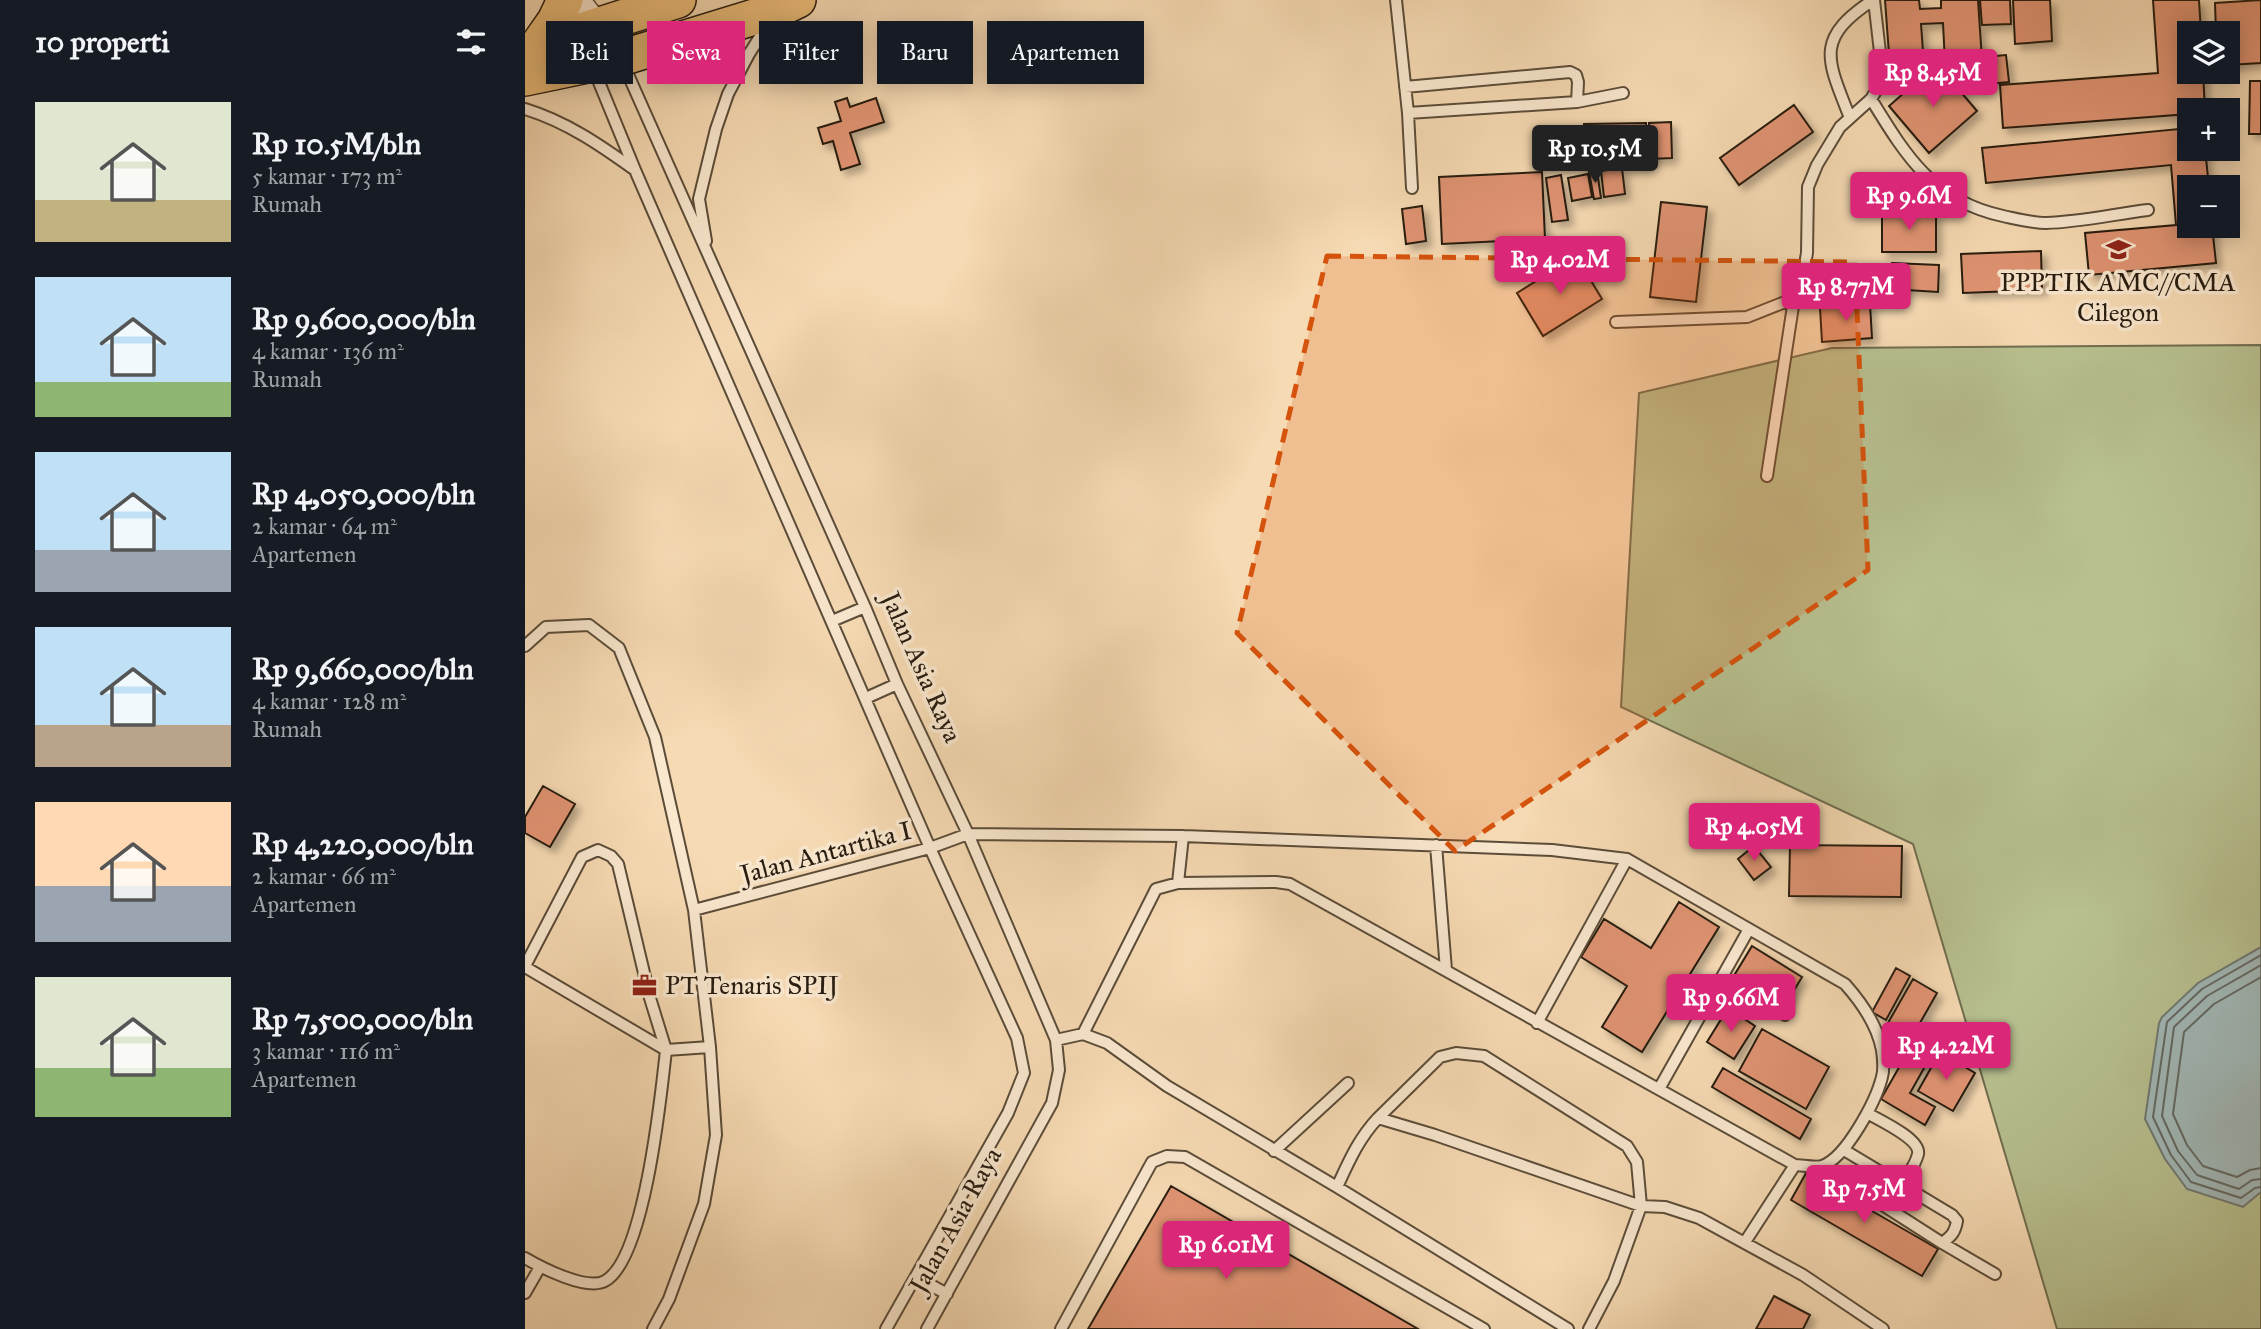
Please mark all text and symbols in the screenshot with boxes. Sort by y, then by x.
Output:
chip: Beli [546,21,633,84]
chip: Sewa [647,21,745,84]
chip: Filter [759,21,863,84]
chip: Baru [877,21,973,84]
chip: Apartemen [987,21,1144,84]
map controls [2177,21,2240,238]
button: layers [2177,21,2240,84]
icon: filters [452,23,490,61]
text: 10 properti [35,24,170,60]
pin: Rp 8.45M [1861,50,2005,109]
text: Rp 8.45M [1884,58,1982,86]
button: + [2177,98,2240,161]
pin: Rp 10.5M [1523,125,1667,185]
text: Rp 10.5M/bln [252,126,421,162]
icon: home [91,130,175,214]
text: Rp 10.5M [1548,134,1642,162]
text: 5 kamar · 173 m² [252,162,402,190]
pin: Rp 9.6M [1844,173,1974,232]
button: − [2177,175,2240,238]
text: Rp 9.6M [1866,181,1952,209]
text: Rumah [252,190,322,218]
pin: Rp 4.02M [1488,236,1632,296]
school or university icon: PPPTIK AMC//CMA Cilegon [2104,236,2132,264]
text: Rp 4.02M [1510,245,1610,273]
pin: Rp 8.77M [1774,264,1918,323]
place label: PPPTIK AMC//CMA Cilegon [2000,266,2236,328]
text: Rp 8.77M [1798,272,1894,300]
text: Rp 9,600,000/bln [252,301,476,337]
icon: home [91,305,175,389]
text: 4 kamar · 136 m² [252,337,404,365]
text: Rumah [252,365,322,393]
text: Rp 4,050,000/bln [252,476,476,512]
icon: home [91,480,175,564]
text: 2 kamar · 64 m² [252,512,397,540]
text: Apartemen [252,540,356,568]
street label: Jalan Asia Raya [873,584,969,747]
text: Rp 9,660,000/bln [252,651,474,687]
icon: home [91,655,175,739]
text: 4 kamar · 128 m² [252,687,406,715]
text: Rumah [252,715,322,743]
pin: Rp 4.05M [1682,804,1826,863]
text: Rp 4.05M [1705,812,1803,840]
street label: Jalan Antartika I [734,814,915,891]
text: Rp 4,220,000/bln [252,826,474,862]
icon: home [91,830,175,914]
text: 2 kamar · 66 m² [252,862,396,890]
text: Apartemen [252,890,356,918]
place label: PT Tenaris SPIJ [665,969,839,1001]
office icon: PT Tenaris SPIJ [631,971,659,999]
pin: Rp 9.66M [1659,974,1803,1034]
text: Rp 9.66M [1682,983,1780,1011]
text: Rp 7,500,000/bln [252,1001,473,1037]
icon: home [91,1005,175,1089]
pin: Rp 4.22M [1874,1023,2018,1082]
text: Rp 4.22M [1897,1031,1995,1059]
text: 3 kamar · 116 m² [252,1037,400,1065]
text: Apartemen [252,1065,356,1093]
street label: Jalan Asia Raya [900,1142,1008,1301]
pin: Rp 7.5M [1799,1166,1929,1225]
text: Rp 7.5M [1822,1174,1906,1202]
pin: Rp 6.01M [1154,1222,1298,1281]
text: Rp 6.01M [1178,1230,1274,1258]

